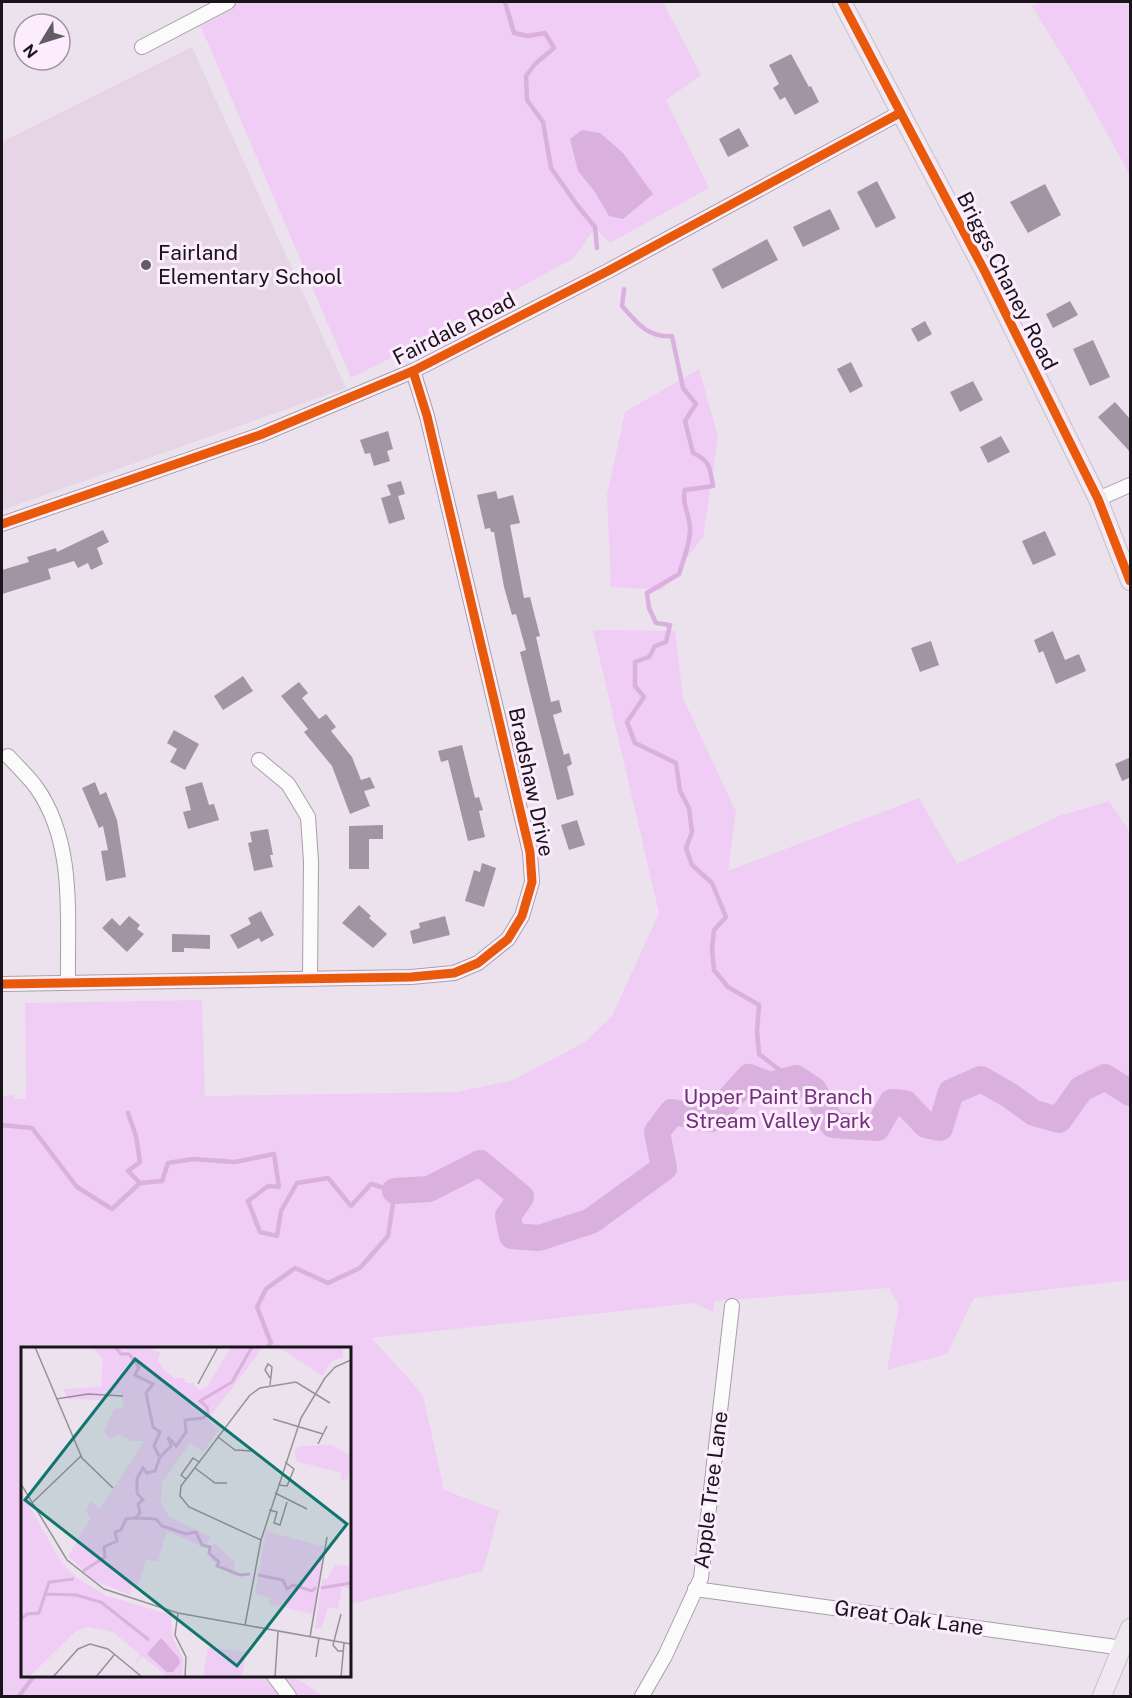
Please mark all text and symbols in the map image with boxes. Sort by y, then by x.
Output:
north arrow [12,12,72,72]
text: N [19,40,42,62]
street label: Briggs Chaney Road [952,188,1063,374]
place label: Fairland Elementary School [158,240,342,289]
marker: Fairland Elementary School [139,258,153,272]
street label: Fairdale Road [388,287,519,370]
street label: Bradshaw Drive [503,705,559,859]
park label: Upper Paint Branch Stream Valley Park [683,1084,873,1133]
inset map [21,1347,351,1677]
street label: Apple Tree Lane [688,1410,733,1570]
street label: Great Oak Lane [833,1595,985,1640]

